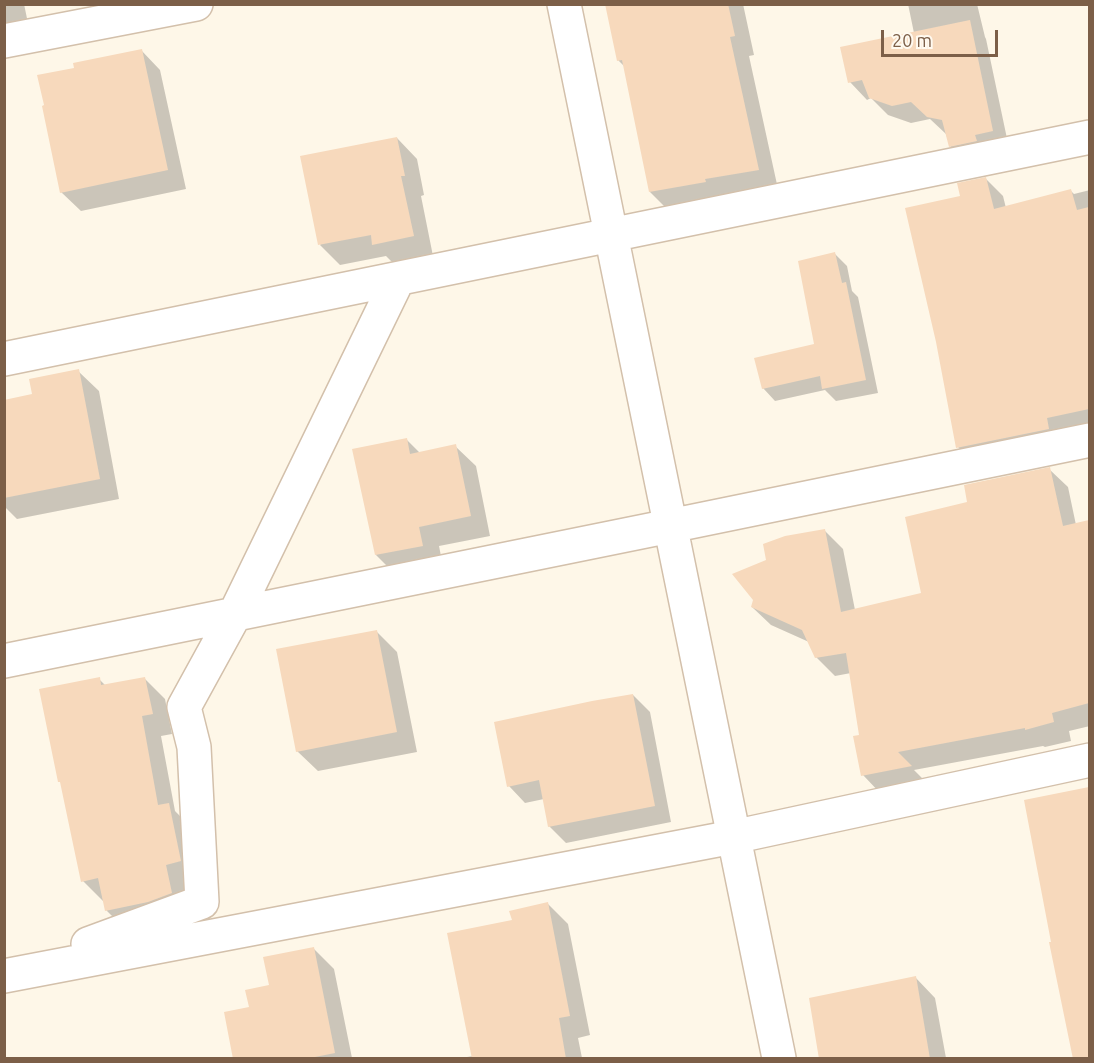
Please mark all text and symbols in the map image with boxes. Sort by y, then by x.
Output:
scale bar [884,18,1001,56]
text: 20 m [892,30,932,50]

